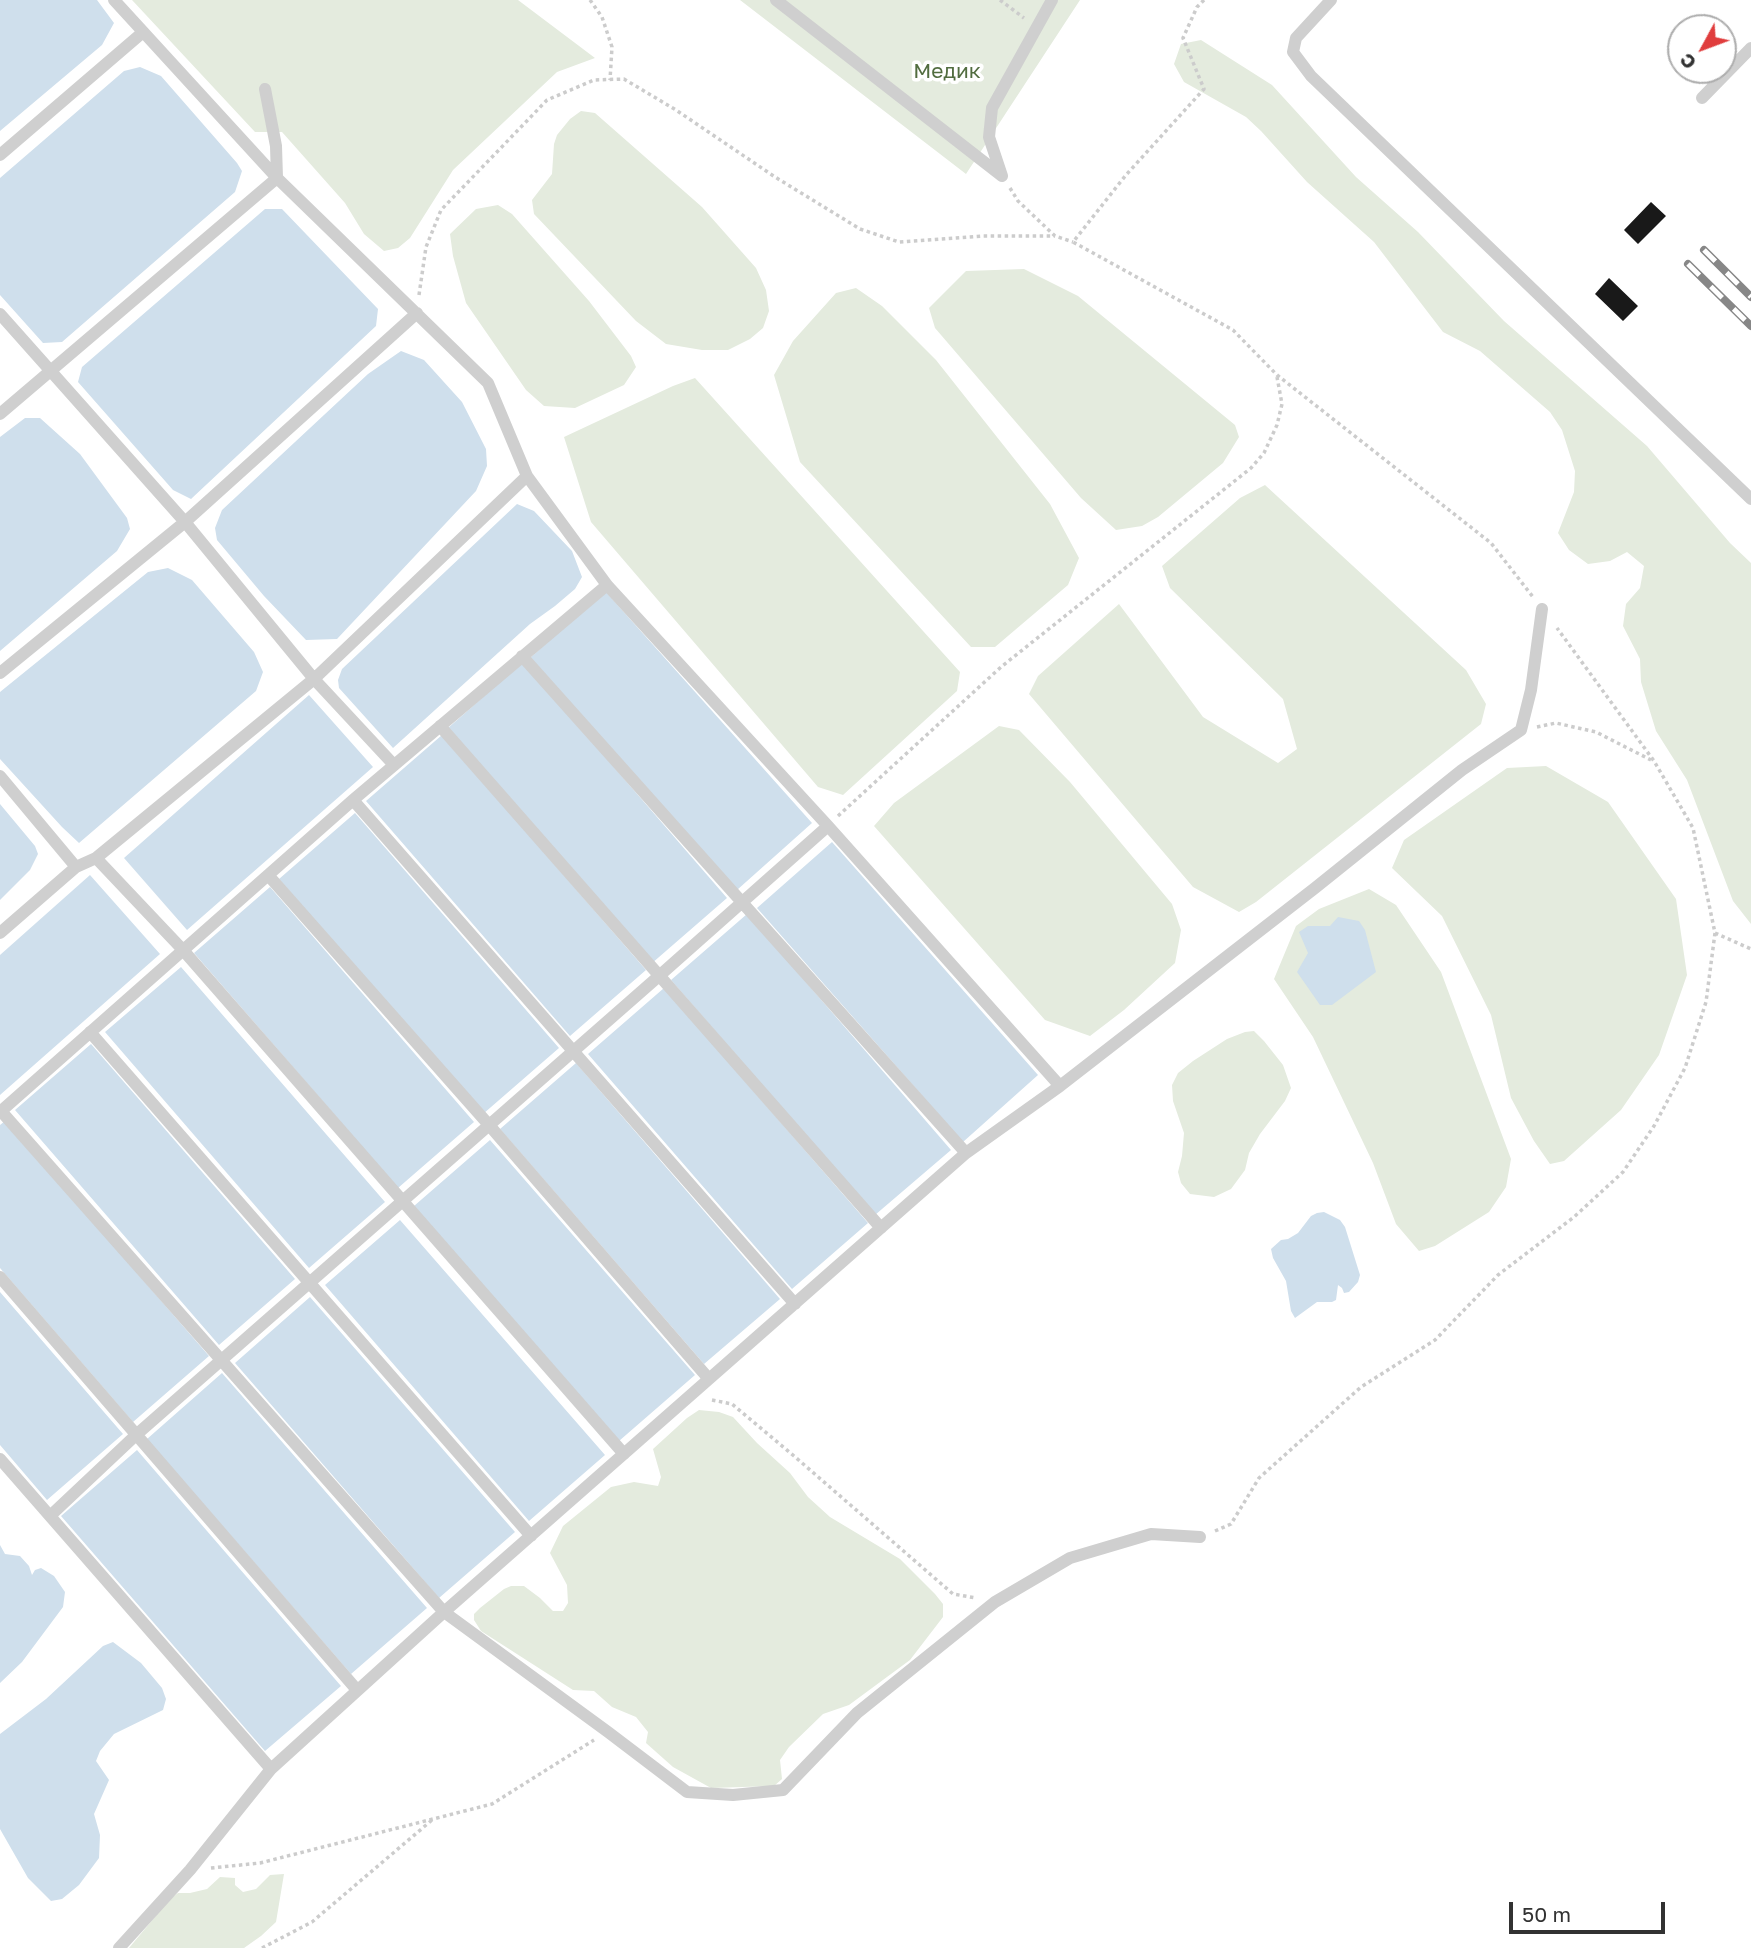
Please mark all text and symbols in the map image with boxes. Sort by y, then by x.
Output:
north arrow [1667,14,1737,84]
text: С [1674,49,1700,74]
park label: Медик [913,58,981,84]
scale bar [1513,1888,1669,1932]
text: 50 m [1522,1901,1571,1927]

